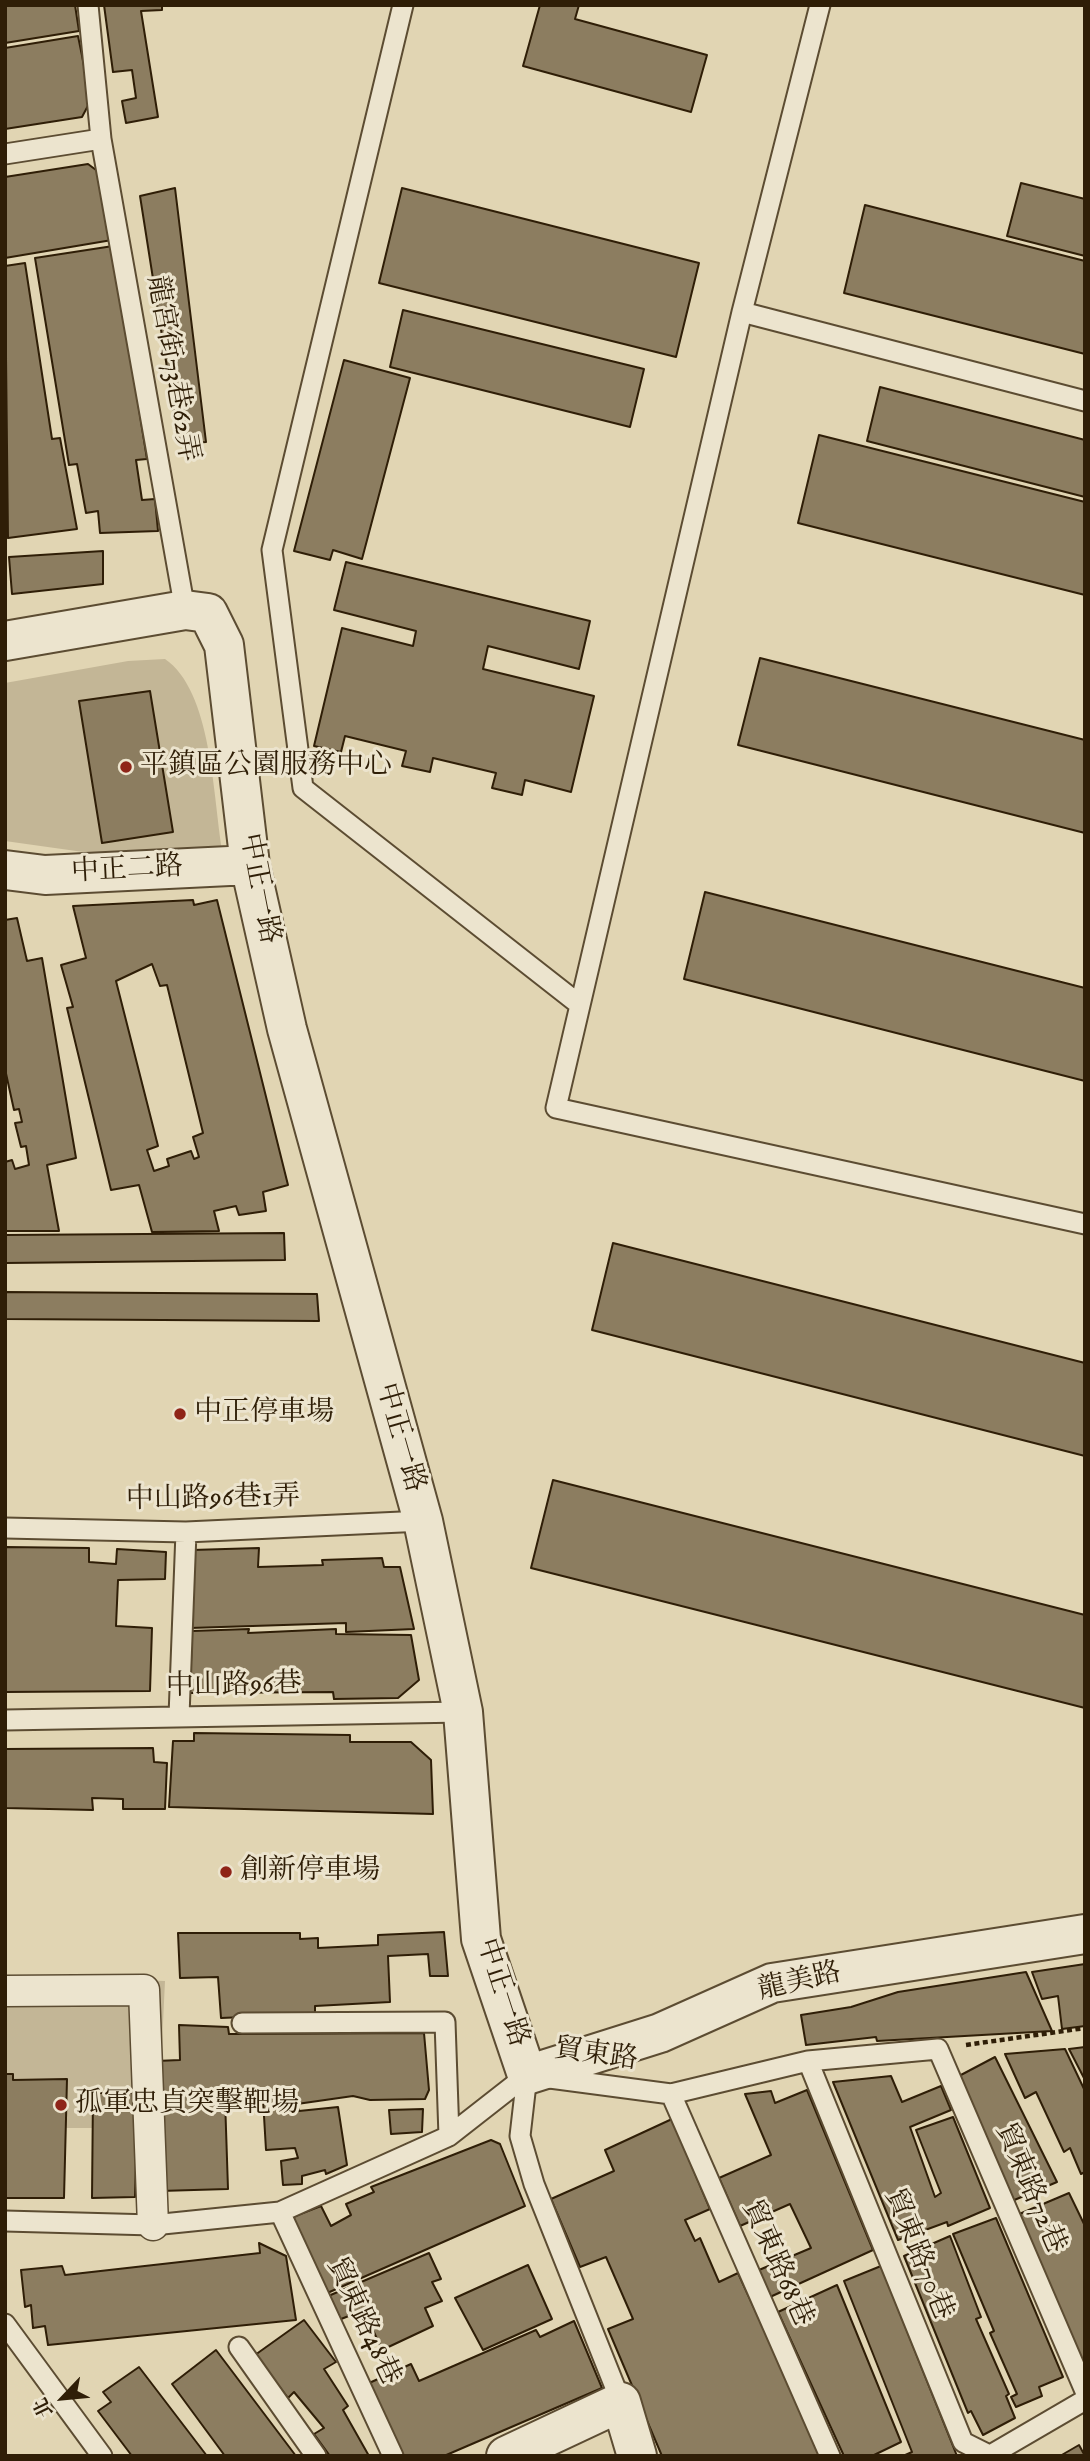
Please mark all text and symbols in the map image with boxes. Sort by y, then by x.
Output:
street label: 龍宮街73巷62弄 [138,273,204,465]
place label: 平鎮區公園服務中心 [140,750,392,784]
marker: 平鎮區公園服務中心 [118,759,134,775]
street label: 中正一路 [231,831,285,947]
street label: 中正二路 [70,851,184,891]
street label: 中正一路 [367,1380,431,1496]
place label: 中正停車場 [194,1397,334,1431]
marker: 中正停車場 [172,1406,188,1422]
street label: 中山路96巷1弄 [125,1482,301,1518]
street label: 中山路96巷 [166,1669,302,1705]
place label: 創新停車場 [240,1855,380,1889]
marker: 創新停車場 [218,1864,234,1880]
street label: 中正一路 [468,1935,534,2051]
street label: 龍美路 [755,1957,845,2009]
street label: 貿東路 [552,2034,640,2078]
place label: 孤軍忠貞突擊靶場 [75,2088,299,2122]
marker: 孤軍忠貞突擊靶場 [53,2097,69,2113]
street label: 貿東路72巷 [987,2119,1071,2259]
street label: 貿東路70巷 [875,2184,959,2326]
street label: 貿東路68巷 [733,2196,819,2332]
street label: 貿東路48巷 [318,2253,406,2391]
north arrow [28,2363,98,2433]
text: 北 [29,2393,59,2421]

